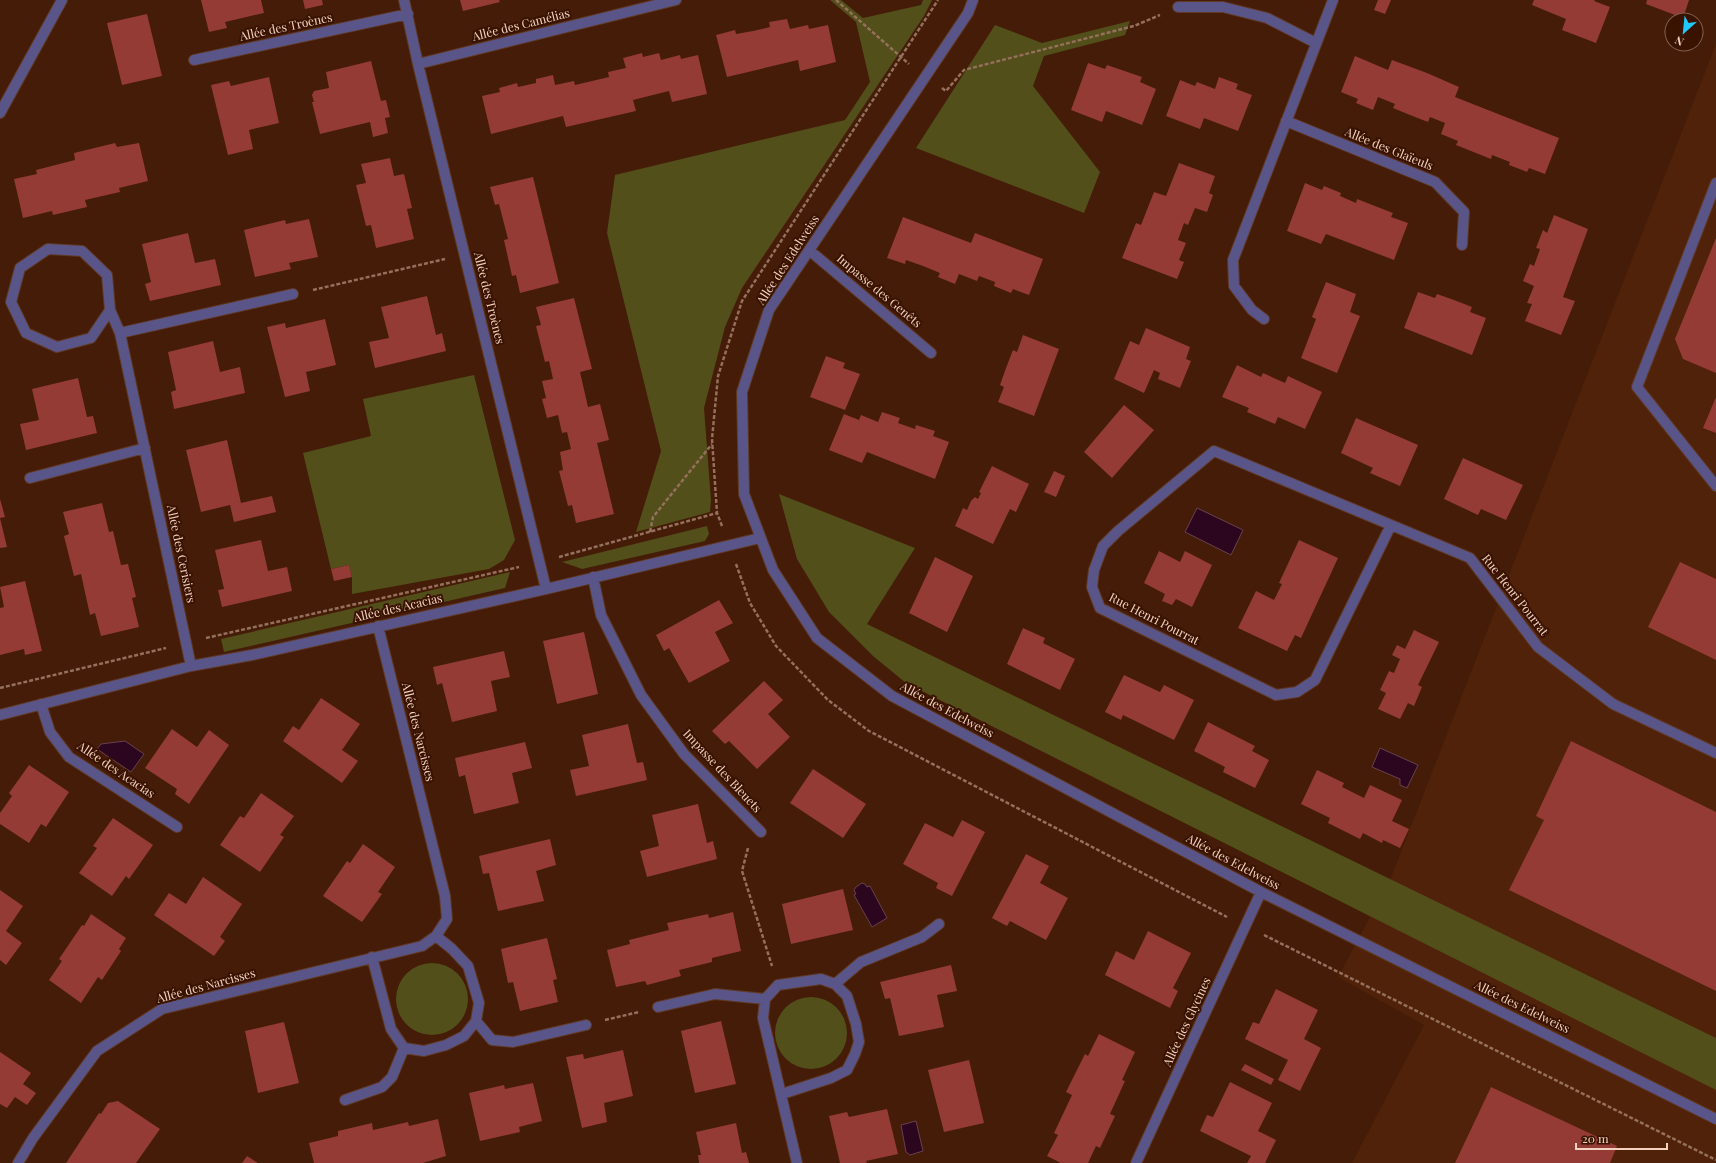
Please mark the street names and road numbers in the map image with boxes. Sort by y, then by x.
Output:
street label: Allée des Camélias [469,4,571,44]
street label: Allée des Troènes [237,8,334,44]
street label: Allée des Glaïeuls [1342,123,1436,173]
street label: Allée des Edelweiss [752,211,822,308]
street label: Allée des Troènes [471,249,509,345]
street label: Impasse des Genêts [834,250,925,331]
street label: Allée des Cerisiers [164,502,200,604]
street label: Rue Henri Pourrat [1479,550,1553,639]
street label: Rue Henri Pourrat [1107,588,1203,648]
street label: Allée des Acacias [351,589,444,625]
street label: Allée des Edelweiss [897,677,997,741]
street label: Allée des Narcisses [399,680,439,783]
street label: Impasse des Bleuets [680,725,766,815]
street label: Allée des Acacias [74,737,159,801]
street label: Allée des Edelweiss [1183,829,1283,893]
street label: Allée des Narcisses [154,964,257,1006]
street label: Allée des Glycines [1158,974,1214,1070]
street label: Allée des Edelweiss [1471,976,1573,1036]

